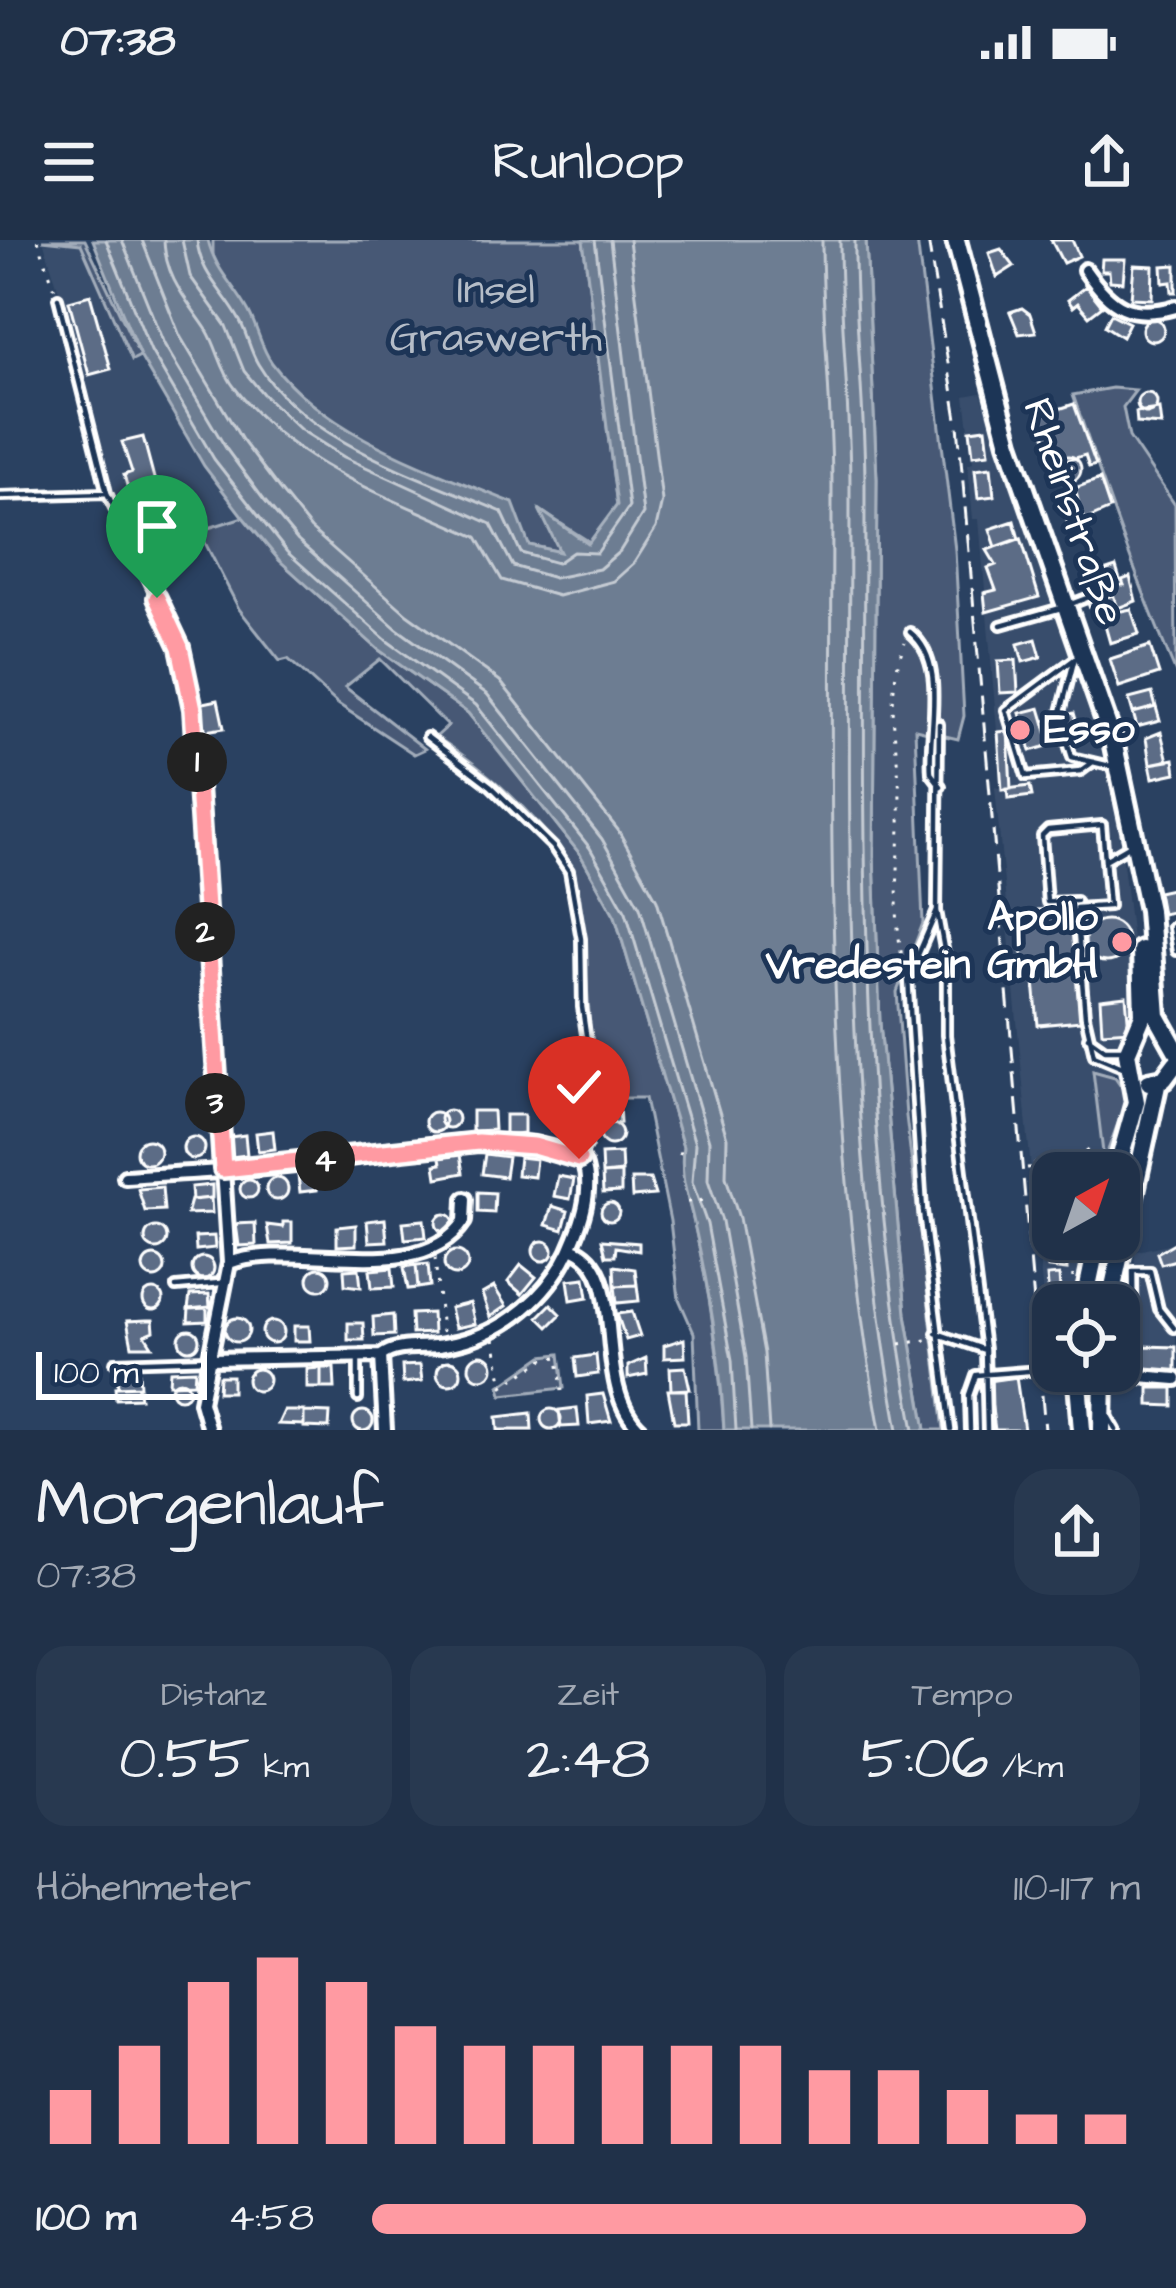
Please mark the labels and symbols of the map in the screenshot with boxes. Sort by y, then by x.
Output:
park label: Insel Graswerth [390,262,602,368]
street label: Rheinstraße [1007,391,1139,633]
pin [106,475,208,598]
place label: Esso [1044,701,1135,759]
marker: Esso [1007,717,1033,743]
pin: 1 [167,732,227,792]
place label: Apollo Vredestein GmbH [765,889,1098,995]
pin: 2 [175,902,235,962]
marker: Apollo Vredestein GmbH [1109,929,1135,955]
pin [528,1036,630,1159]
pin: 3 [185,1073,245,1133]
pin: 4 [295,1131,355,1191]
north arrow [1032,1152,1140,1260]
scale bar [36,1346,207,1399]

